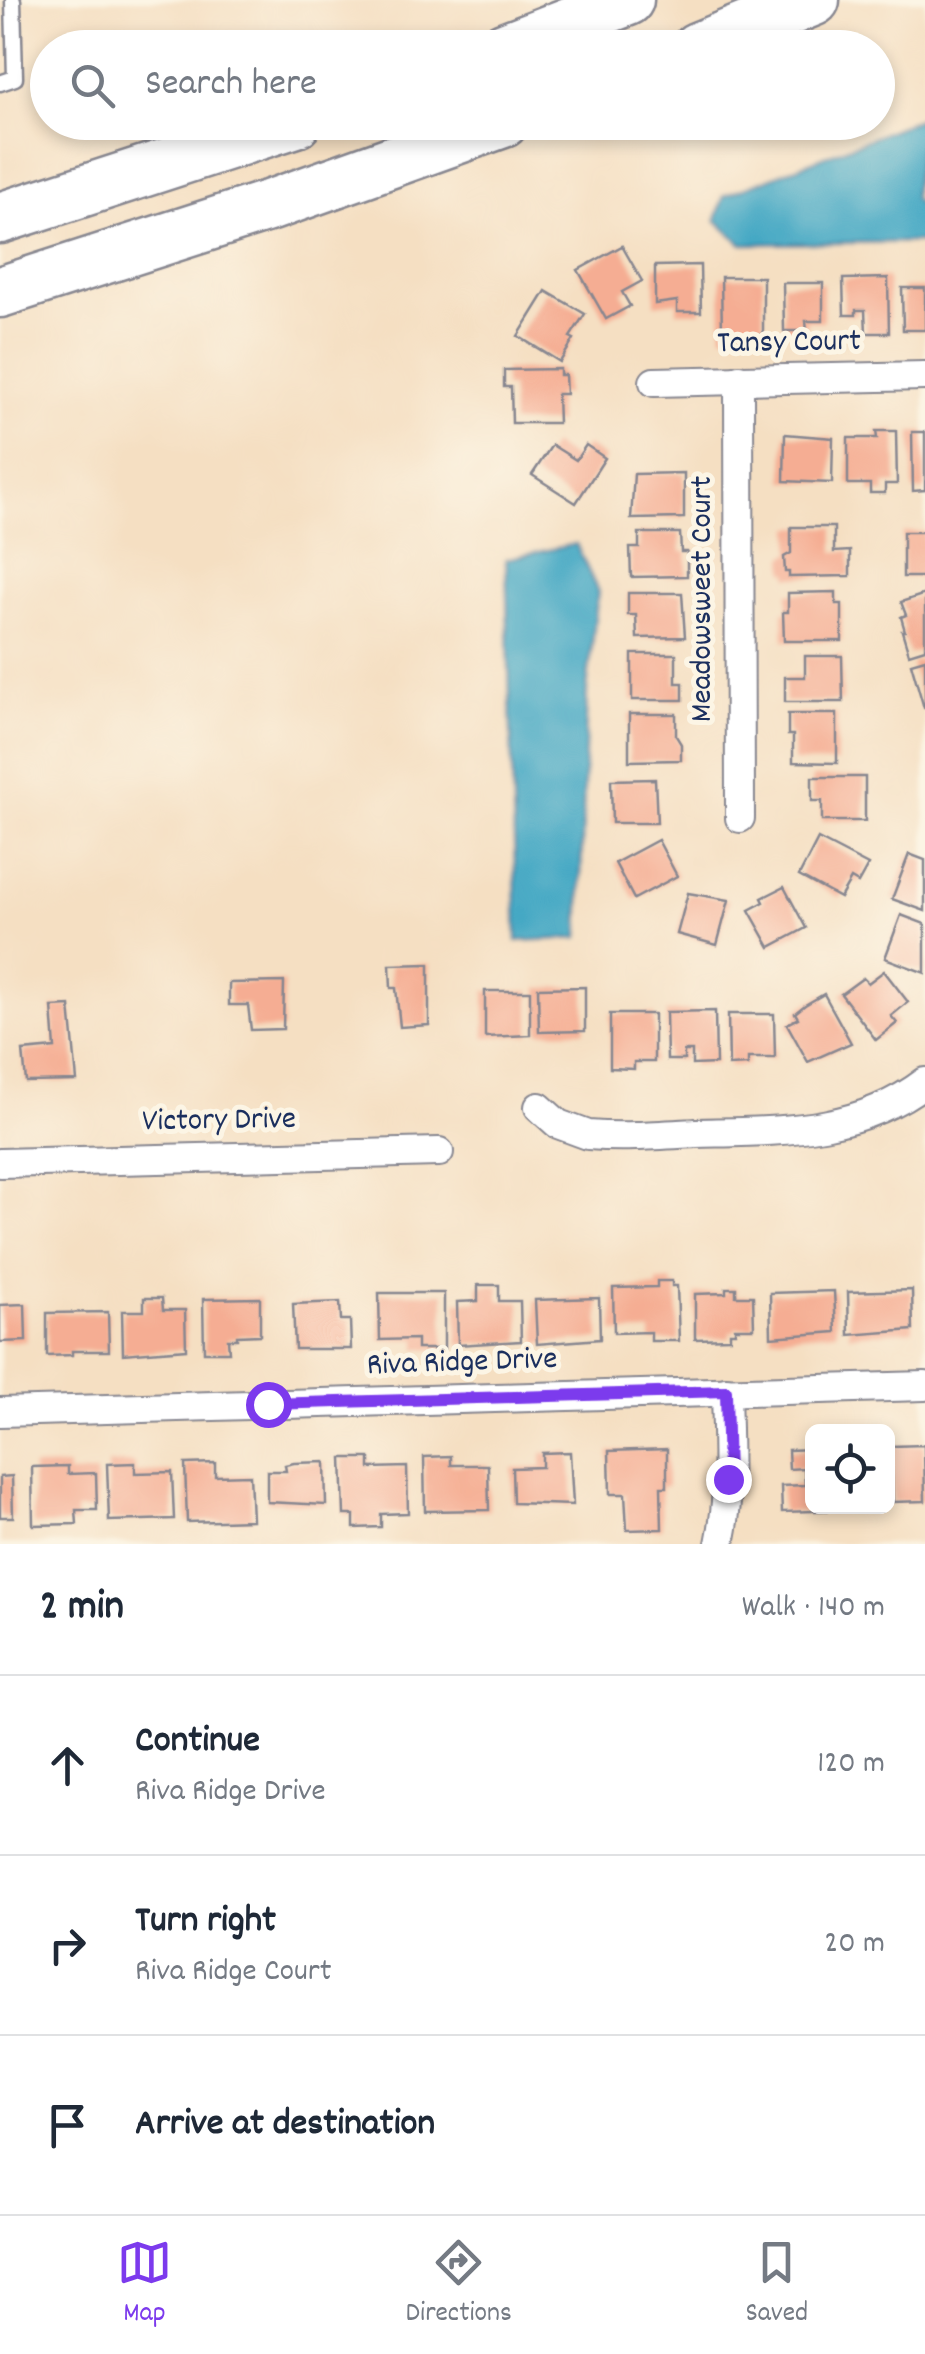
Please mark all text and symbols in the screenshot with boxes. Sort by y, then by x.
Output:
search box [30,30,895,140]
icon: search [65,58,120,113]
text: Search here [145,58,317,113]
street label: Tansy Court [717,320,862,368]
street label: Meadowsweet Court [681,476,727,722]
street label: Victory Drive [142,1098,296,1146]
street label: Riva Ridge Drive [366,1338,558,1390]
route start [246,1382,292,1428]
map controls [805,1424,895,1514]
button: locate [805,1424,895,1514]
route end [706,1457,752,1503]
text: 2 min [40,1579,124,1639]
text: Walk · 140 m [742,1586,885,1632]
text: Continue [135,1715,260,1770]
icon: ahead [40,1738,95,1793]
text: 120 m [817,1742,885,1788]
text: Riva Ridge Drive [135,1770,326,1816]
text: Turn right [135,1895,276,1950]
icon: right [40,1918,95,1973]
text: 20 m [824,1922,885,1968]
text: Riva Ridge Court [135,1950,332,1996]
icon: arrive [40,2098,95,2153]
text: Arrive at destination [135,2098,435,2153]
tab: Map [117,2235,172,2335]
tab: Directions [406,2235,512,2335]
tab: Saved [746,2235,808,2335]

